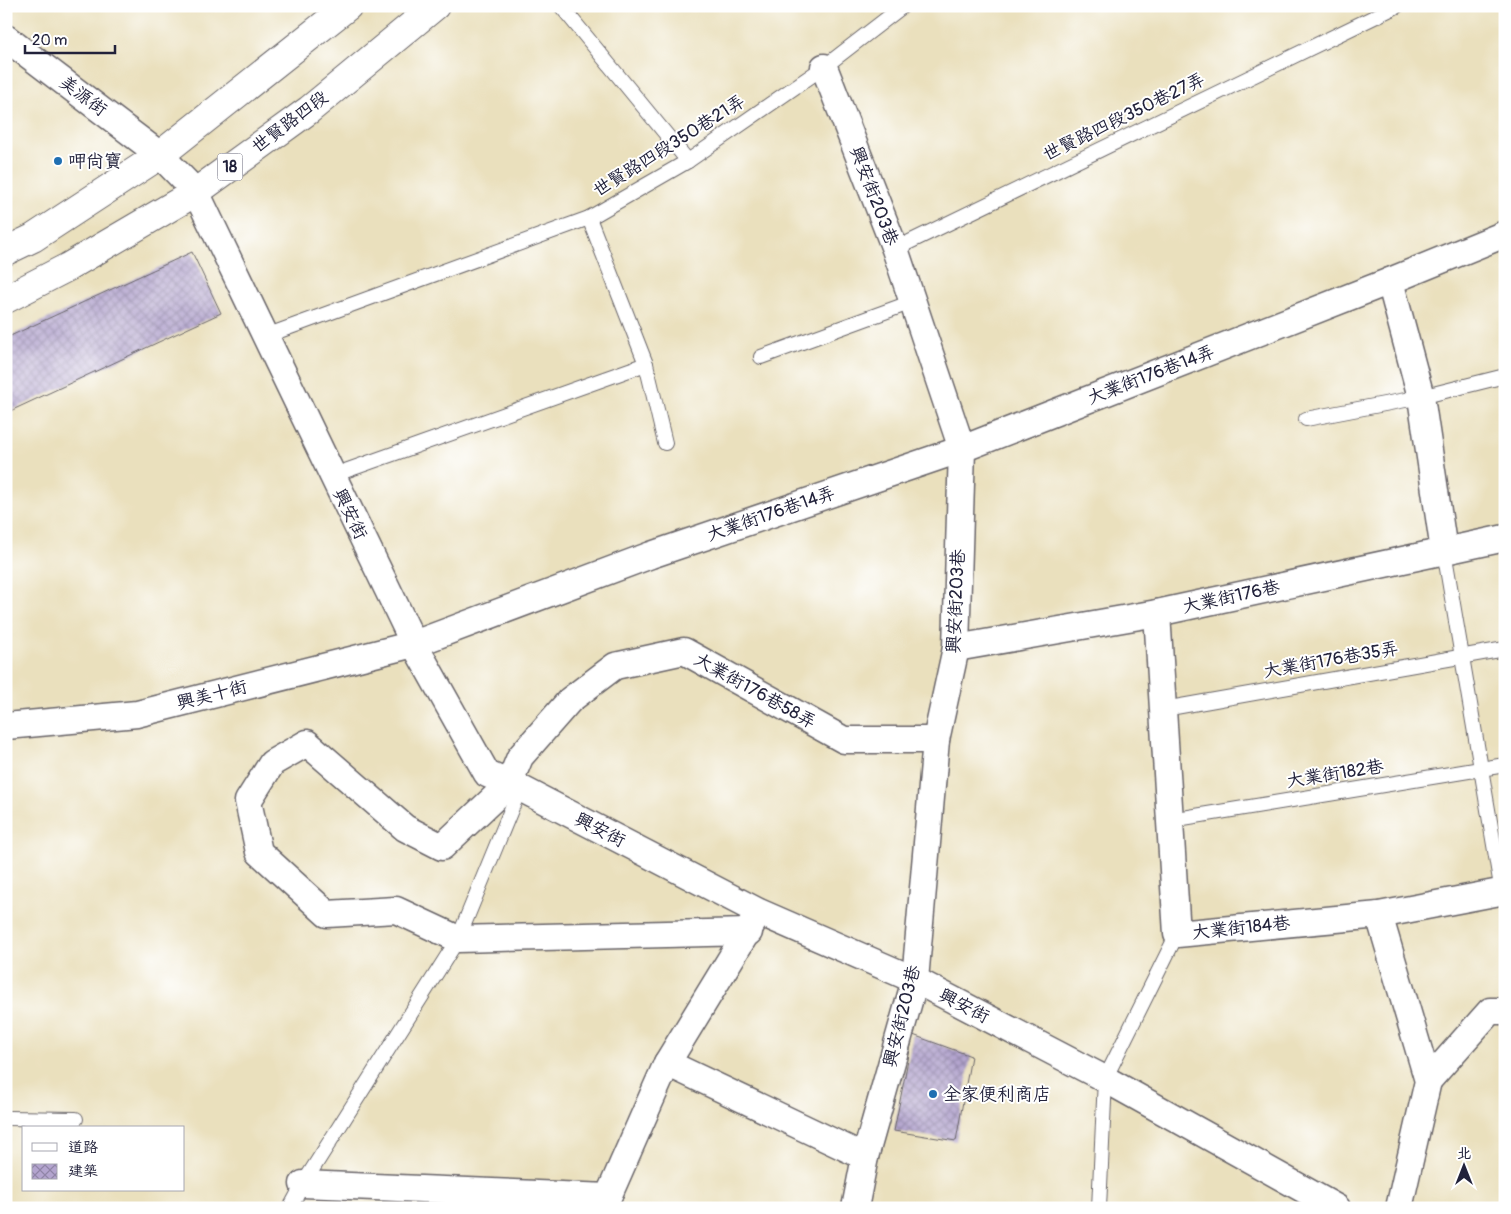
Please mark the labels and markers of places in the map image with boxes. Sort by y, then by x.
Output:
place label: 呷尚寶 [68,150,122,173]
marker: 呷尚寶 [52,155,64,167]
place label: 全家便利商店 [943,1083,1051,1106]
marker: 全家便利商店 [927,1088,939,1100]

